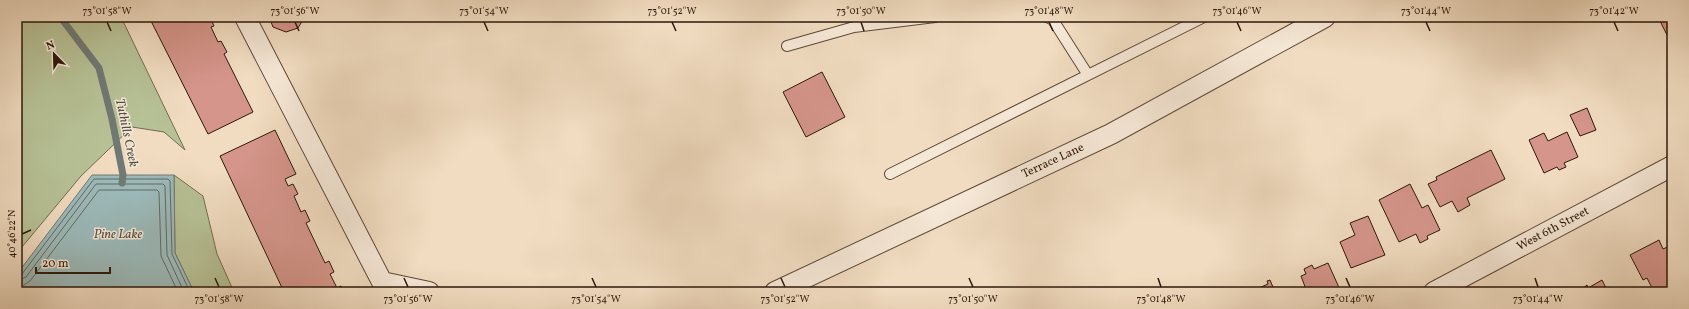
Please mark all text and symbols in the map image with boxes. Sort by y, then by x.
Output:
text: 73°01'58"W [83,4,131,18]
text: 73°01'56"W [271,4,319,18]
text: 73°01'54"W [459,4,509,18]
text: 73°01'52"W [647,4,697,18]
text: 73°01'50"W [836,4,886,18]
text: 73°01'48"W [1024,4,1074,18]
text: 73°01'46"W [1212,4,1262,18]
text: 73°01'44"W [1401,4,1451,18]
text: 73°01'42"W [1589,4,1639,18]
north arrow [34,34,74,74]
text: N [44,38,57,55]
water label: Tuthills Creek [110,97,142,169]
street label: Terrace Lane [1019,139,1087,182]
street label: West 6th Street [1514,203,1592,255]
text: 40°46'22"N [5,209,19,258]
water label: Pine Lake [94,226,142,244]
scale bar [36,249,110,275]
text: 20 m [42,256,69,272]
text: 73°01'58"W [195,292,243,306]
text: 73°01'56"W [384,292,432,306]
text: 73°01'54"W [571,292,621,306]
text: 73°01'52"W [760,292,810,306]
text: 73°01'50"W [948,292,998,306]
text: 73°01'48"W [1136,292,1186,306]
text: 73°01'46"W [1325,292,1375,306]
text: 73°01'44"W [1513,292,1563,306]

